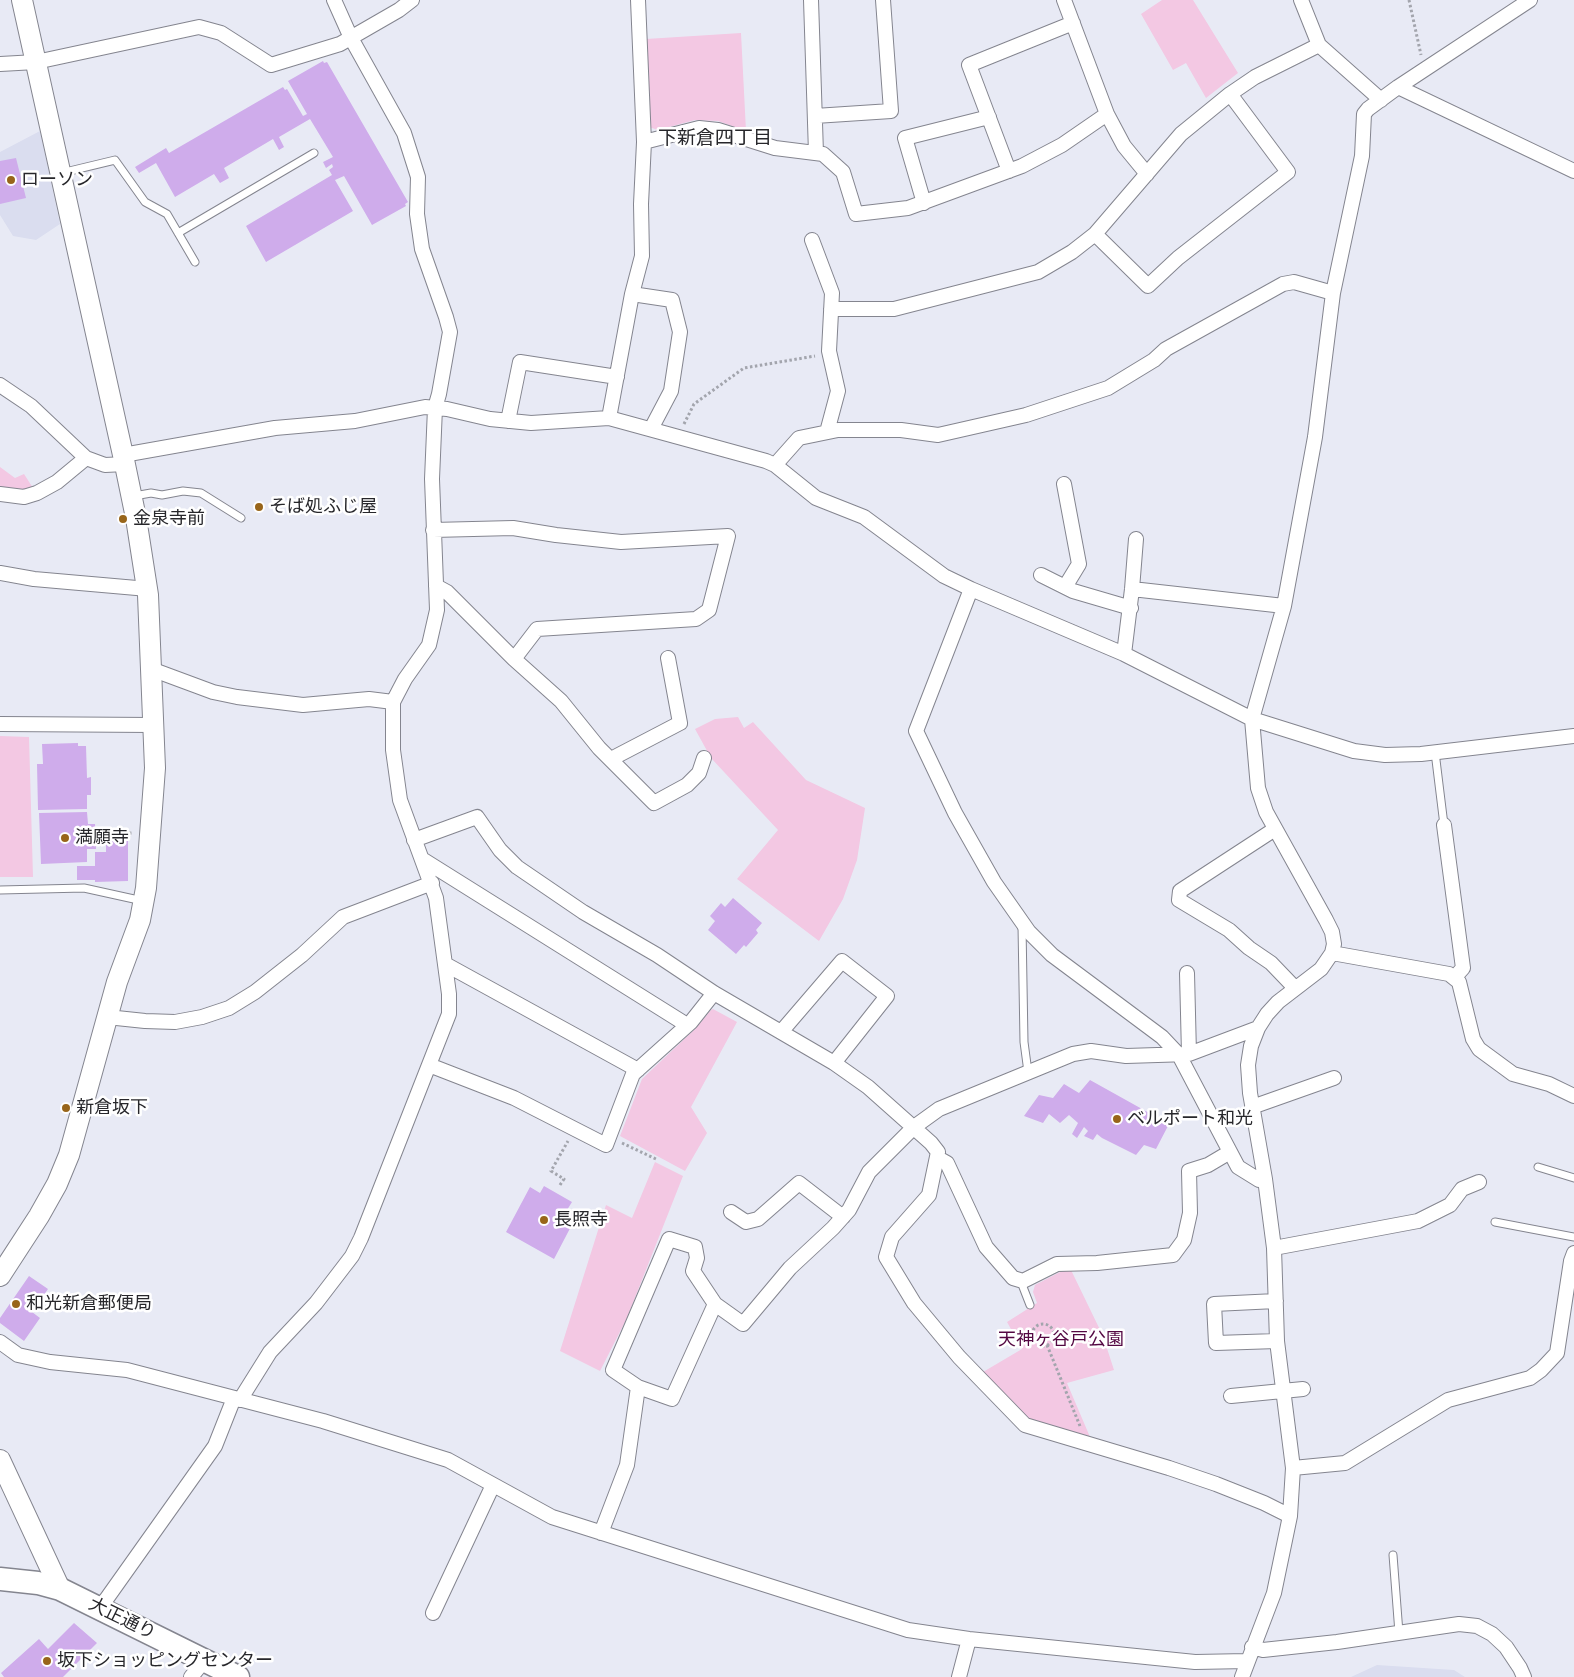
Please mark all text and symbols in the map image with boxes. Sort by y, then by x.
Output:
district label: 下新倉四丁目 [658,128,772,150]
place label: ローソン [21,169,93,191]
marker: ローソン [5,174,17,186]
place label: そば処ふじ屋 [269,496,377,518]
marker: そば処ふじ屋 [253,501,265,513]
place label: 金泉寺前 [133,508,205,530]
marker: 金泉寺前 [117,513,129,525]
place label: 満願寺 [75,827,129,849]
marker: 満願寺 [59,832,71,844]
place label: 新倉坂下 [76,1097,148,1119]
marker: 新倉坂下 [60,1102,72,1114]
place label: ベルポート和光 [1127,1108,1253,1130]
marker: ベルポート和光 [1111,1113,1123,1125]
place label: 長照寺 [554,1209,608,1231]
marker: 長照寺 [538,1214,550,1226]
place label: 和光新倉郵便局 [26,1293,152,1315]
marker: 和光新倉郵便局 [10,1298,22,1310]
park label: 天神ヶ谷戸公園 [998,1329,1124,1351]
street label: 大正通り [85,1594,159,1644]
place label: 坂下ショッピングセンター [57,1650,273,1672]
marker: 坂下ショッピングセンター [41,1655,53,1667]

